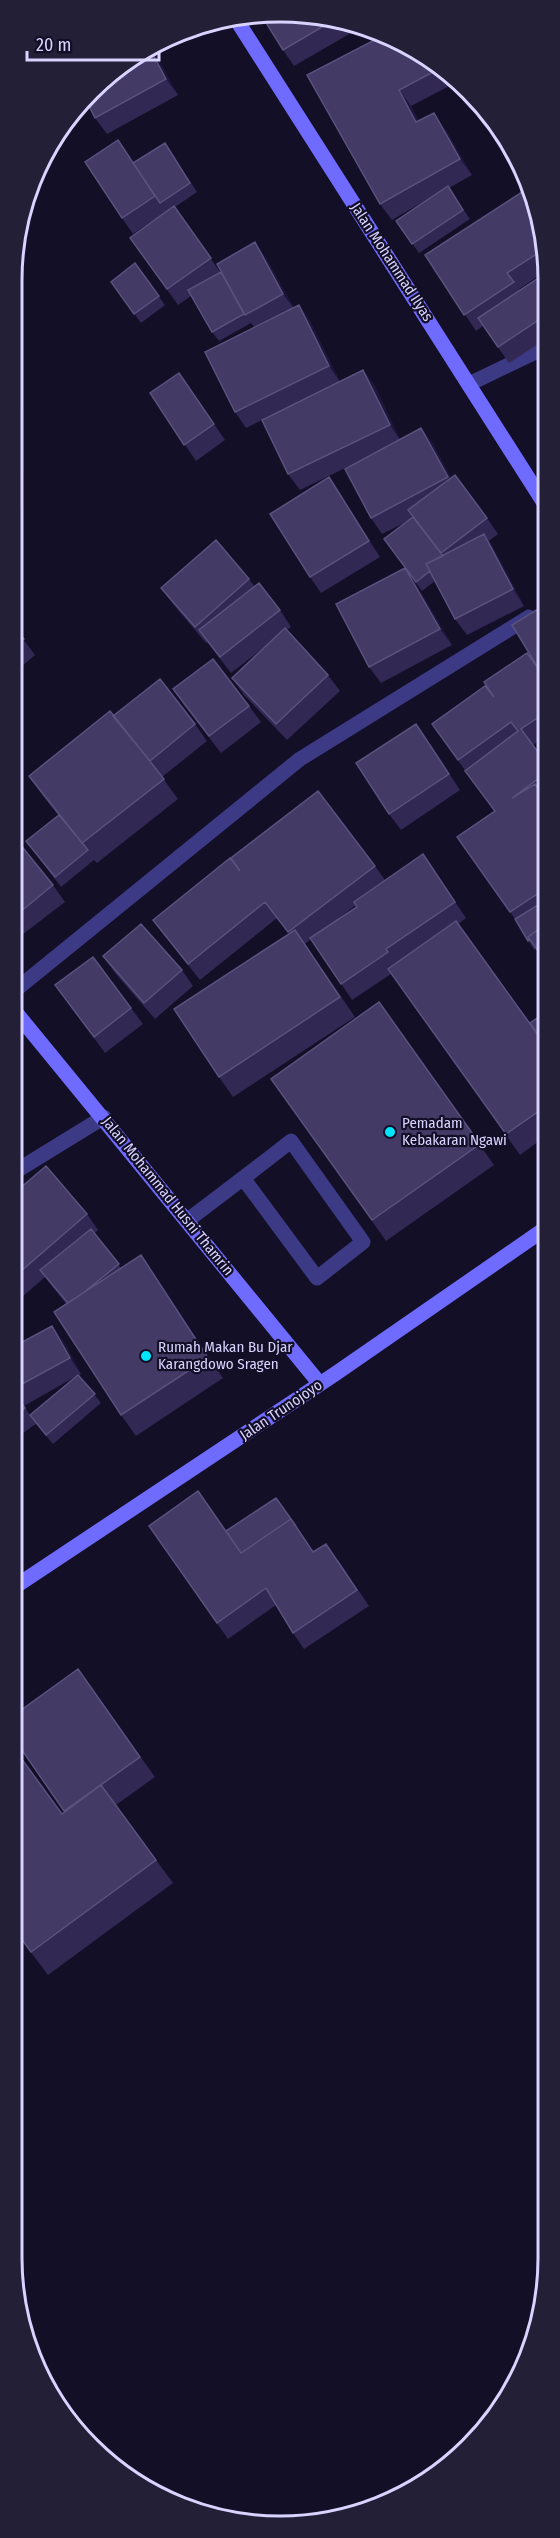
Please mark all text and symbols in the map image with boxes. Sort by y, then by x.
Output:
scale bar [27,24,159,62]
text: 20 m [36,34,71,56]
street label: Jalan Mohammad Ilyas [347,199,437,325]
street label: Jalan Mohammad Husni Thamrin [98,1113,238,1279]
place label: Pemadam Kebakaran Ngawi [402,1114,507,1149]
marker: Pemadam Kebakaran Ngawi [383,1125,397,1139]
place label: Rumah Makan Bu Djar Karangdowo Sragen [158,1338,293,1373]
marker: Rumah Makan Bu Djar Karangdowo Sragen [139,1349,153,1363]
street label: Jalan Trunojoyo [236,1376,326,1444]

